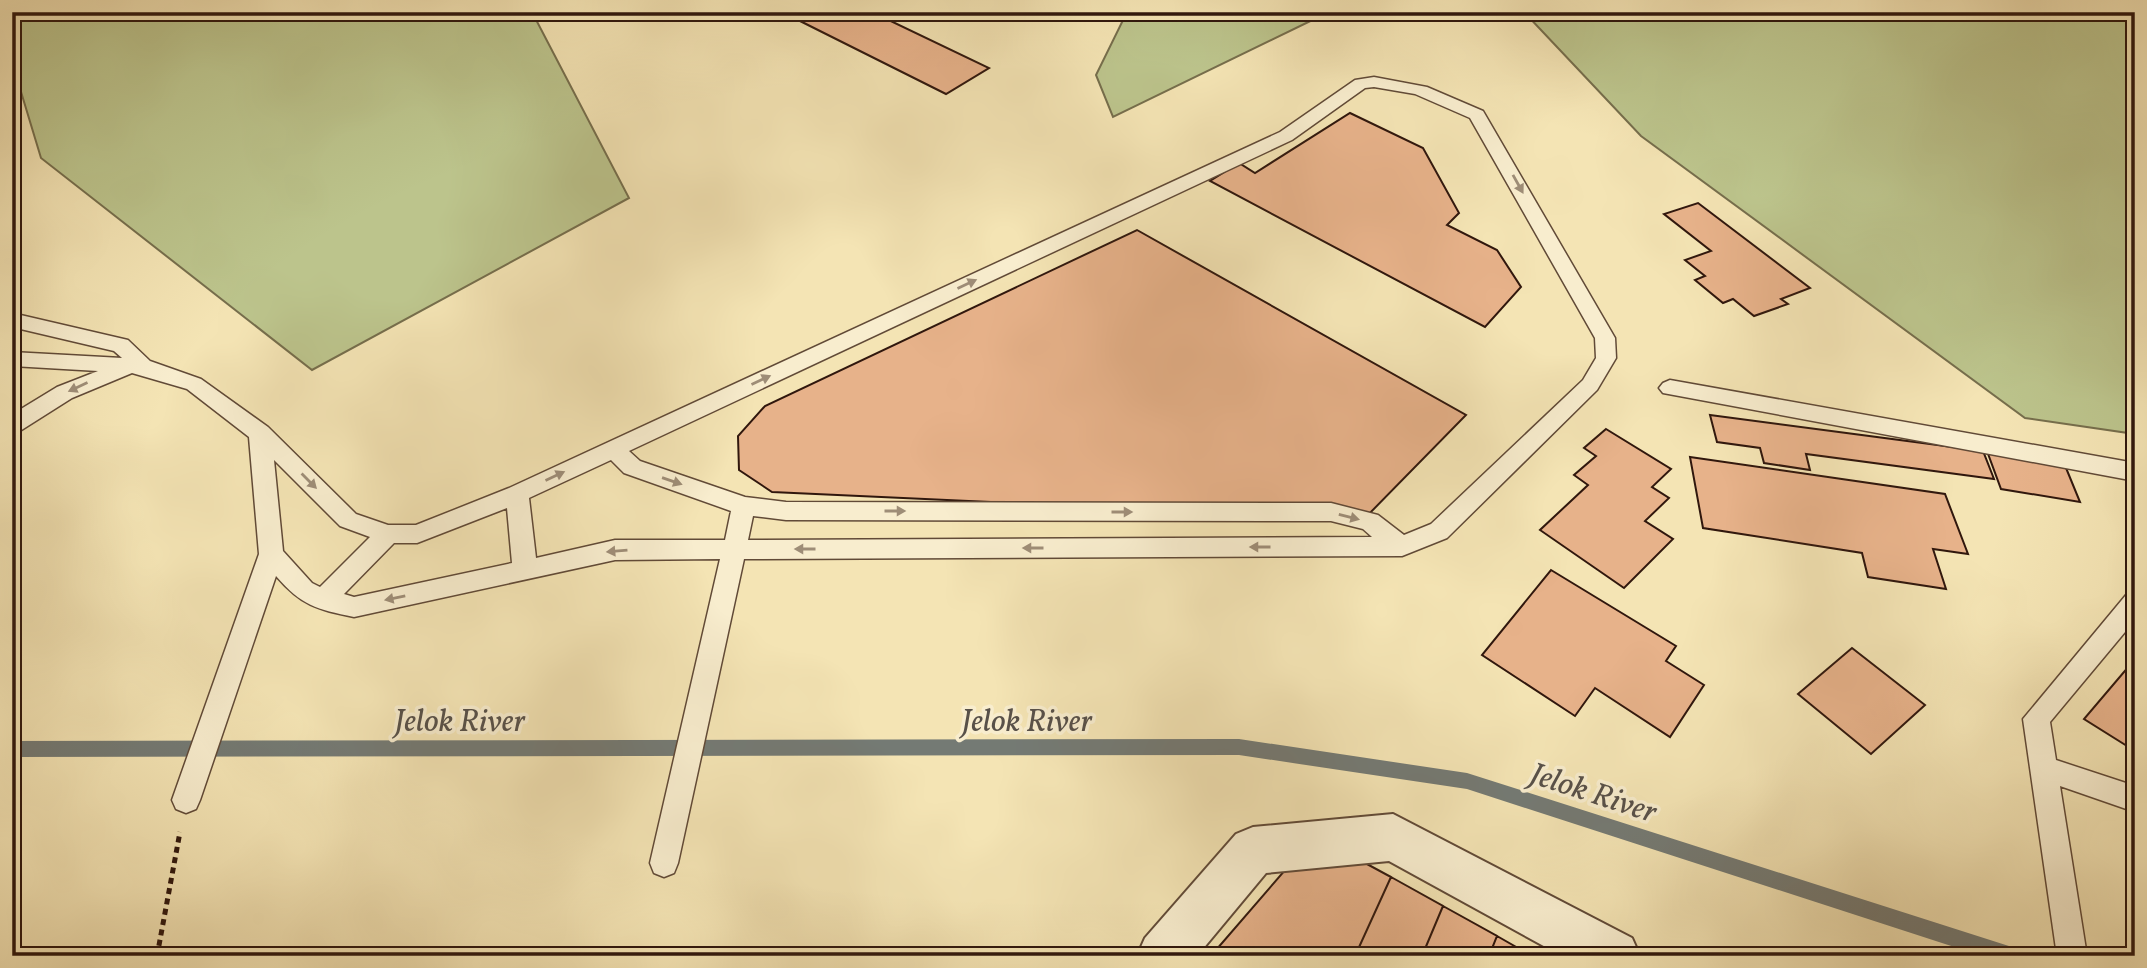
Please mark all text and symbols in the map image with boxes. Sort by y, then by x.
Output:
one-way arrow [1512,174,1524,193]
one-way arrow [957,278,978,289]
one-way arrow [751,374,771,386]
one-way arrow [68,381,88,392]
one-way arrow [545,470,565,482]
one-way arrow [300,473,317,490]
one-way arrow [662,476,683,487]
one-way arrow [884,505,906,517]
one-way arrow [1112,506,1134,518]
one-way arrow [1338,512,1360,523]
one-way arrow [1249,541,1271,552]
one-way arrow [1021,542,1043,554]
one-way arrow [794,543,816,555]
one-way arrow [606,546,628,557]
one-way arrow [384,593,406,604]
water label: Jelok River [392,701,526,745]
water label: Jelok River [959,701,1093,745]
water label: Jelok River [1521,753,1663,836]

